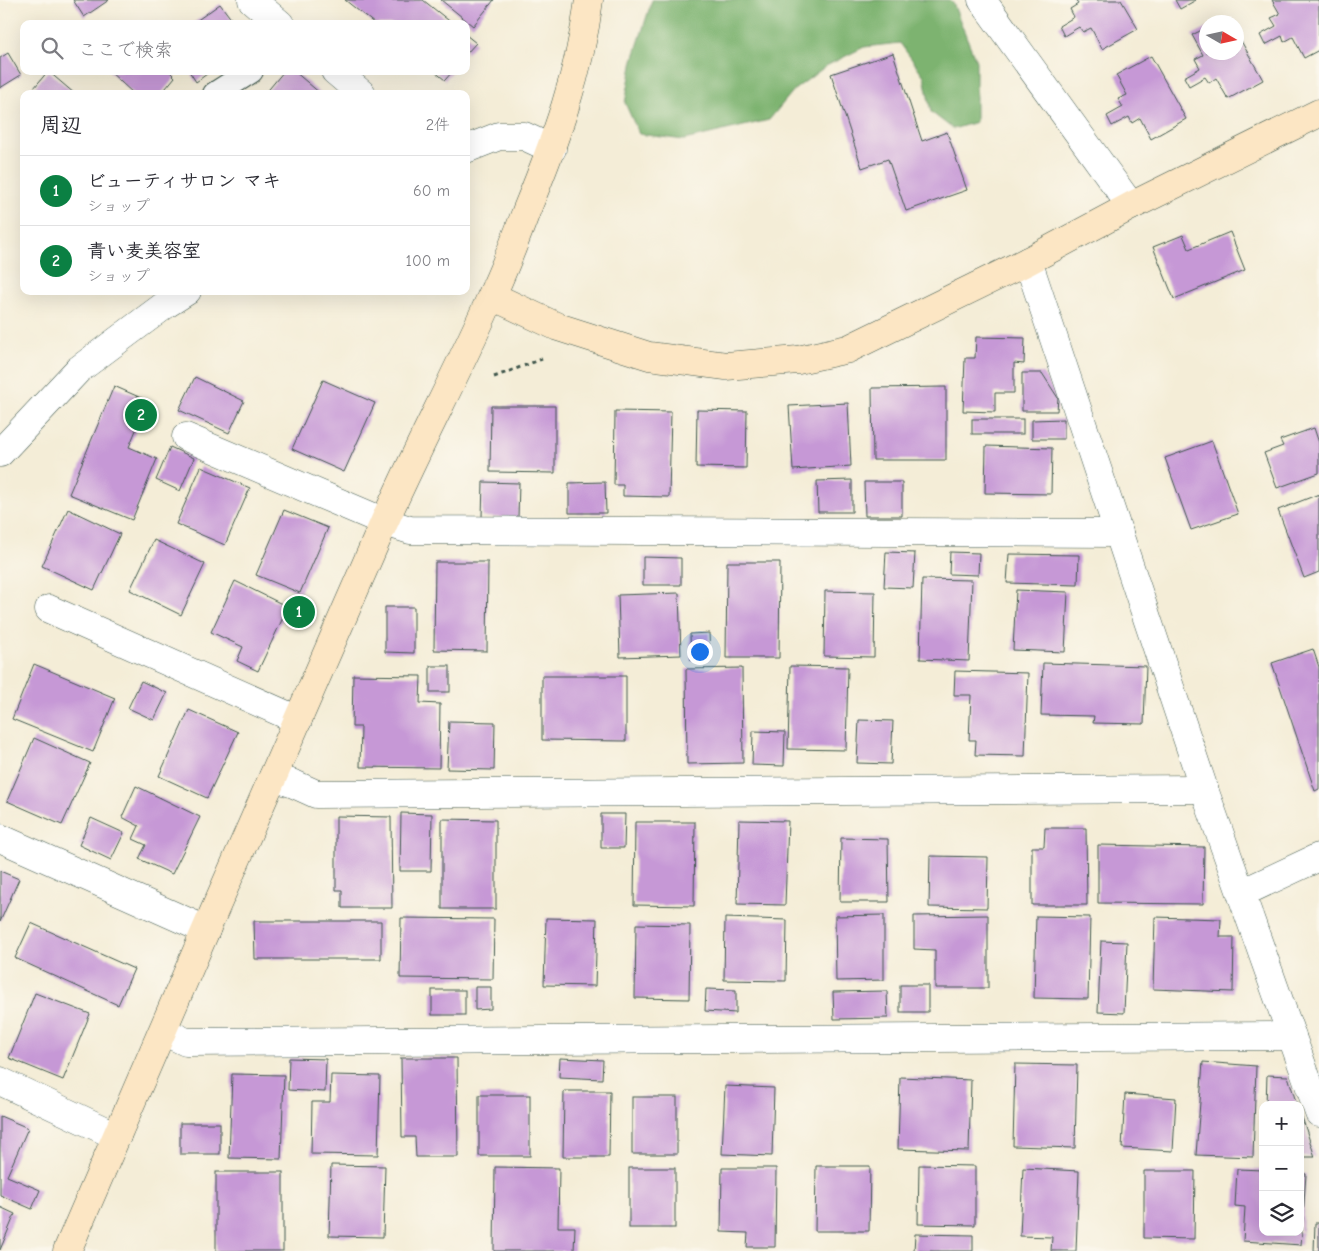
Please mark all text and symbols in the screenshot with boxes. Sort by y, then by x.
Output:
north arrow [1199,15,1244,60]
search box [20,20,470,75]
icon: search [38,34,66,62]
text: ここで検索 [78,39,173,61]
text: 周辺 [40,113,82,137]
text: 2件 [426,116,450,134]
text: ビューティサロン マキ [87,170,281,192]
text: 1 [53,182,59,200]
text: 60 m [413,182,450,200]
text: ショップ [87,197,150,215]
text: 青い麦美容室 [87,240,201,262]
text: 2 [52,252,60,270]
text: 100 m [406,252,450,270]
text: ショップ [87,267,150,285]
pin: 2 [125,396,157,434]
pin: 1 [283,593,315,631]
your location [687,639,713,665]
map controls [1259,1101,1304,1236]
button: + [1259,1101,1304,1146]
button: − [1259,1146,1304,1191]
button: layers [1259,1191,1304,1236]

